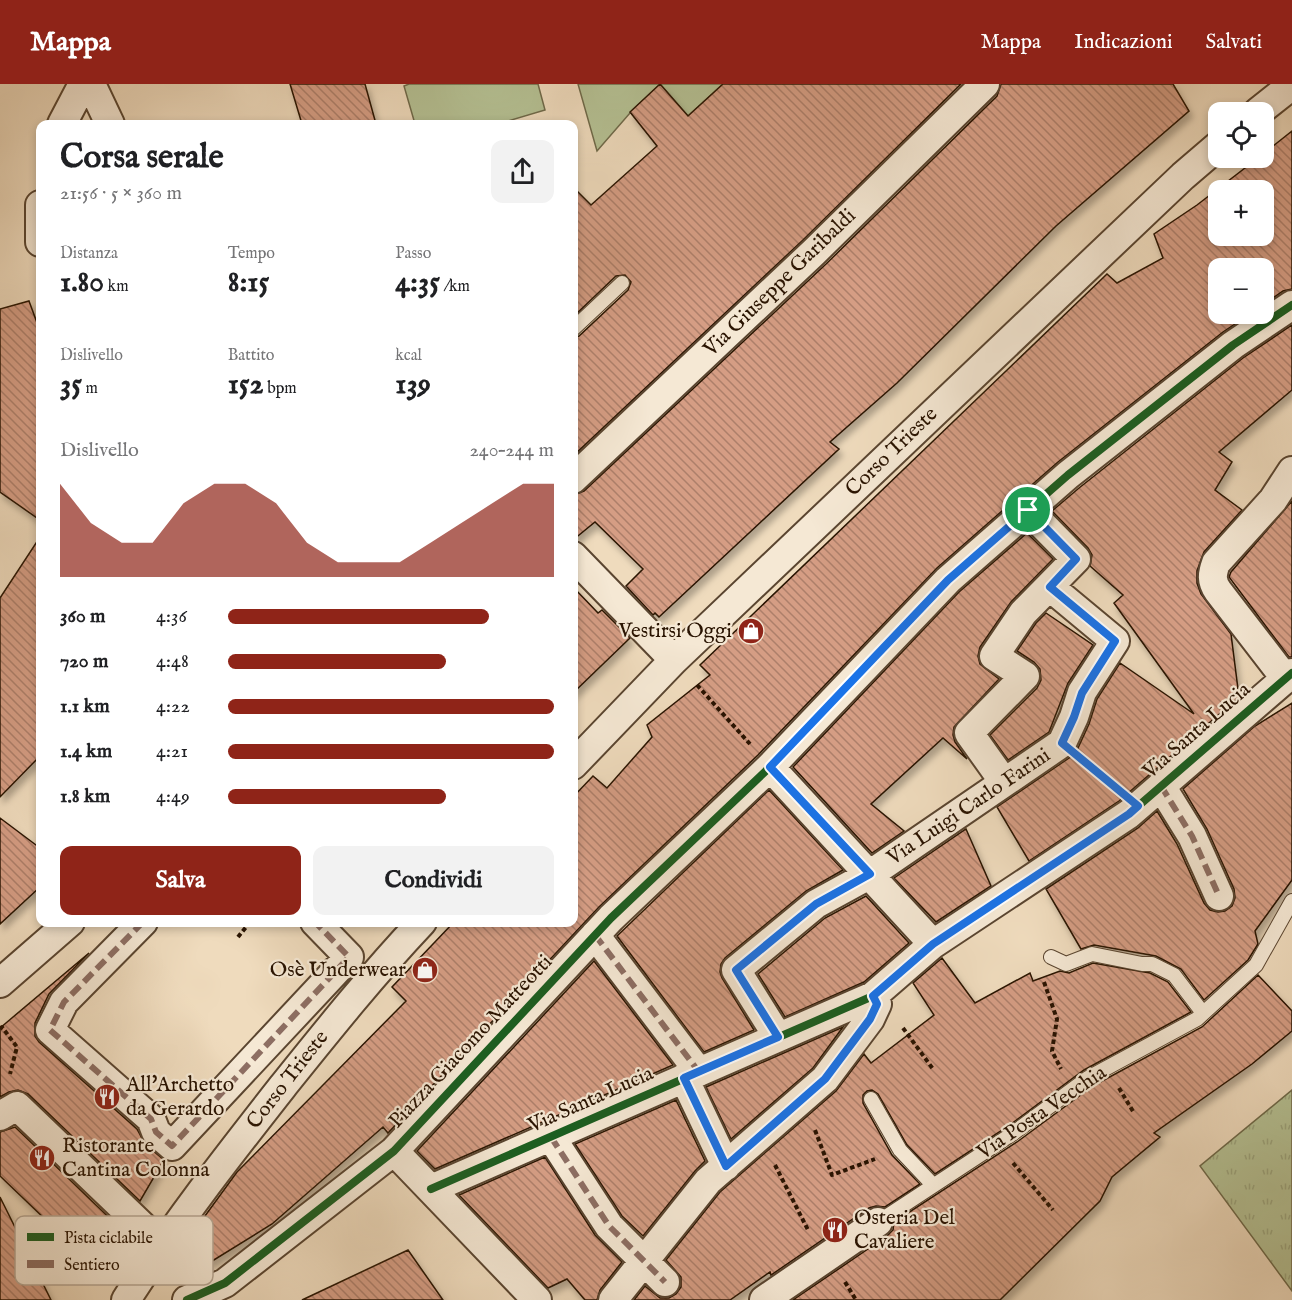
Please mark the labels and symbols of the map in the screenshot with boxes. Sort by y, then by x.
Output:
street label: Via Giuseppe Garibaldi [697,203,862,364]
street label: Corso Trieste [840,401,944,503]
pin [1002,484,1053,535]
shop icon: Vestirsi Oggi [736,616,766,646]
place label: Vestirsi Oggi [617,618,732,645]
street label: Via Santa Lucia [1137,676,1257,786]
street label: Via Luigi Carlo Farini [881,742,1056,872]
street label: Piazza Giacomo Matteotti [383,949,559,1135]
shop icon: Osè Underwear [410,955,440,985]
place label: Osè Underwear [270,957,406,984]
street label: Corso Trieste [241,1025,335,1135]
street label: Via Posta Vecchia [971,1059,1113,1167]
street label: Via Santa Lucia [523,1060,659,1140]
place label: All'Archetto da Gerardo [125,1072,234,1123]
restaurant icon: All'Archetto da Gerardo [92,1082,122,1112]
place label: Ristorante Cantina Colonna [62,1133,210,1184]
restaurant icon: Ristorante Cantina Colonna [27,1143,57,1173]
place label: Osteria Del Cavaliere [854,1205,955,1256]
restaurant icon: Osteria Del Cavaliere [820,1215,850,1245]
legend [15,1216,213,1285]
text: Pista ciclabile [64,1229,153,1249]
text: Sentiero [64,1256,120,1276]

